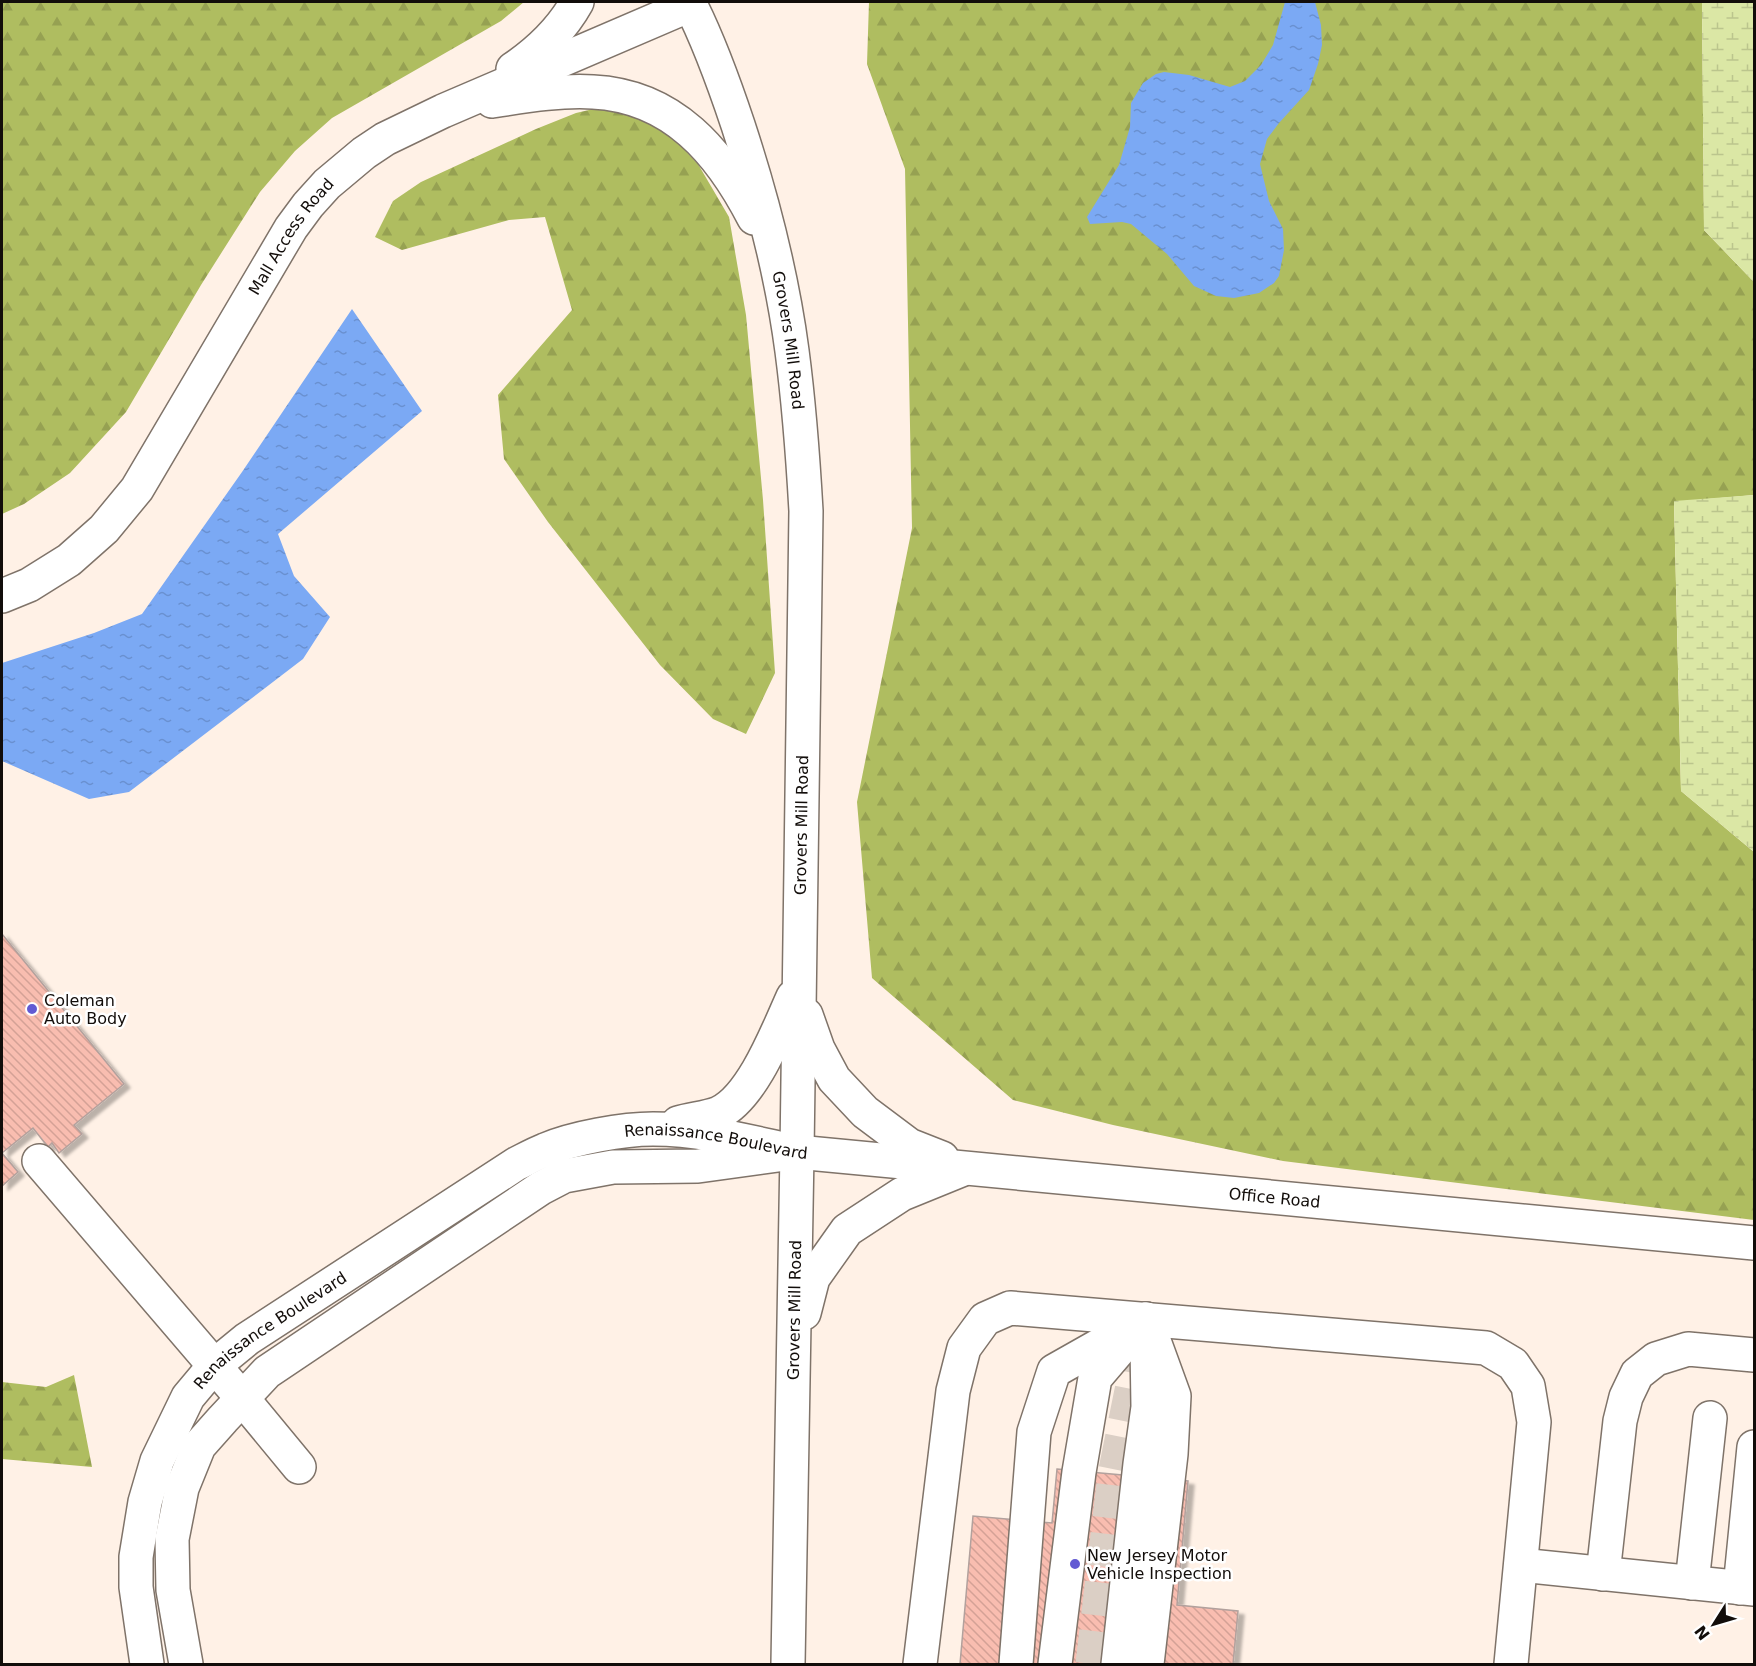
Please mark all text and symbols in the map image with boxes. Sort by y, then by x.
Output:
street label: Mall Access Road [245,174,338,298]
street label: Grovers Mill Road [768,269,808,410]
street label: Grovers Mill Road [791,755,812,895]
place label: Coleman Auto Body [44,991,127,1028]
marker: Coleman Auto Body [25,1002,39,1016]
street label: Renaissance Boulevard [623,1120,809,1163]
street label: Office Road [1228,1184,1321,1212]
street label: Grovers Mill Road [784,1240,805,1380]
street label: Renaissance Boulevard [190,1268,350,1393]
place label: New Jersey Motor Vehicle Inspection [1087,1546,1232,1583]
marker: New Jersey Motor Vehicle Inspection [1068,1557,1082,1571]
north arrow [1684,1594,1744,1654]
text: N [1691,1622,1714,1644]

